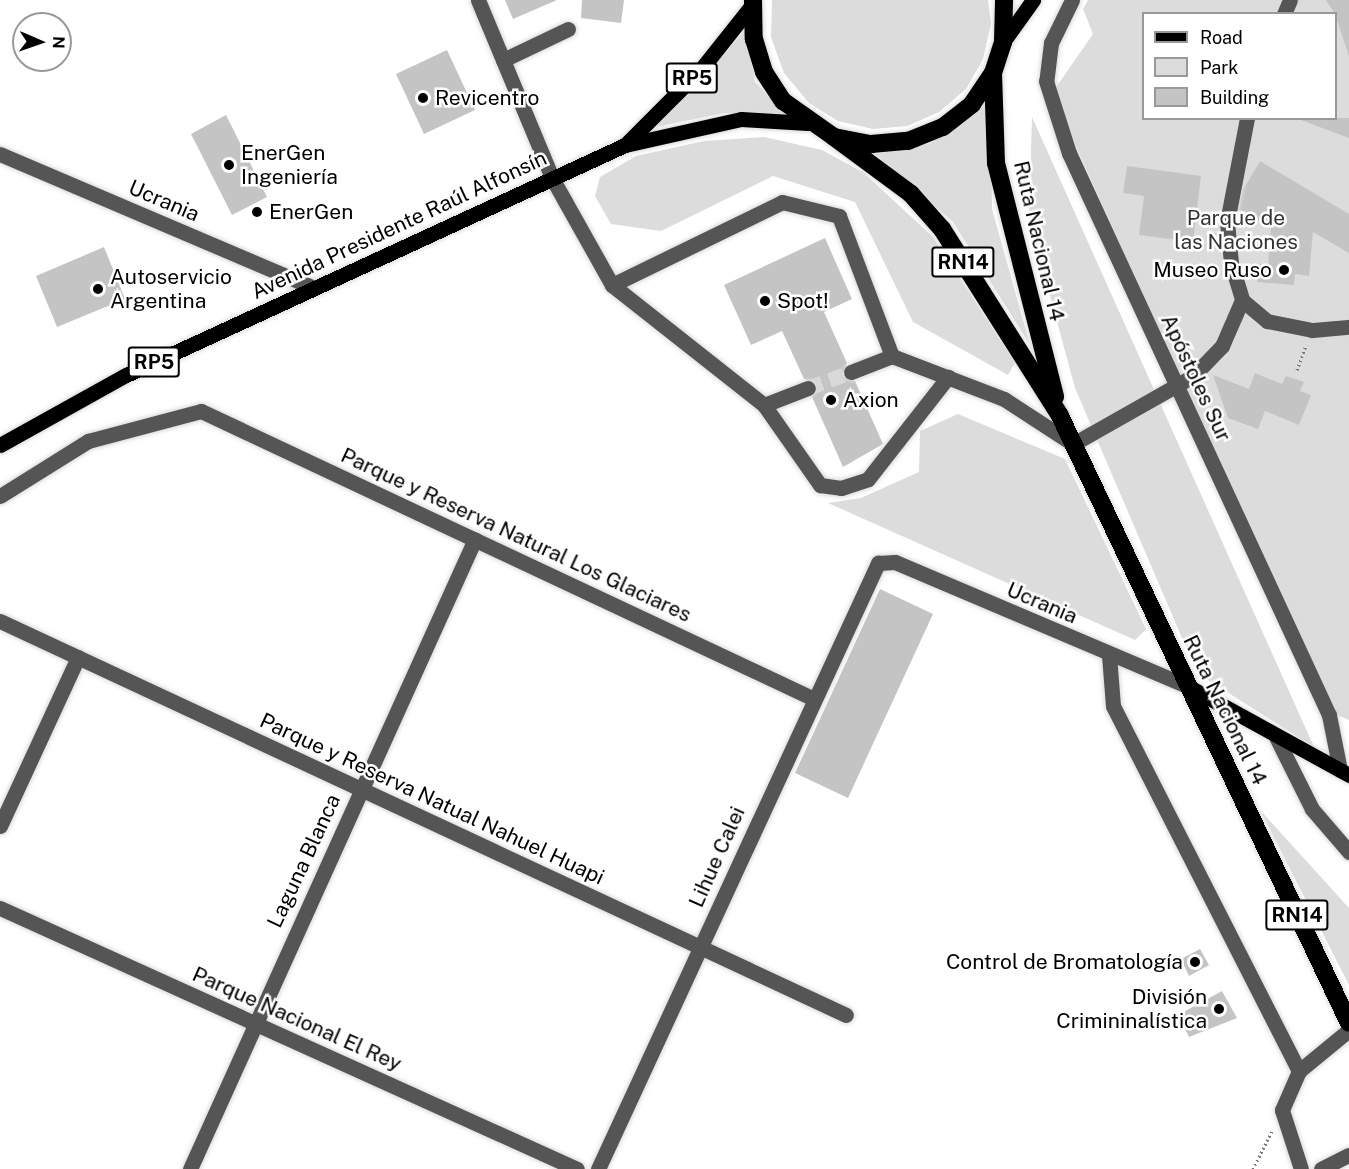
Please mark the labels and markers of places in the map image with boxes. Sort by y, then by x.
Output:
place label: Revicentro [435,85,539,111]
marker: Revicentro [416,91,430,105]
place label: EnerGen Ingeniería [241,140,338,190]
marker: EnerGen Ingeniería [222,158,236,172]
place label: EnerGen [269,199,353,225]
marker: EnerGen [250,205,264,219]
place label: Museo Ruso [1153,257,1272,283]
marker: Museo Ruso [1277,263,1291,277]
place label: Autoservicio Argentina [110,264,232,314]
marker: Autoservicio Argentina [91,282,105,296]
place label: Spot! [777,288,828,314]
marker: Spot! [758,294,772,308]
place label: Axion [843,387,899,413]
marker: Axion [824,393,838,407]
place label: Control de Bromatología [946,949,1183,975]
marker: Control de Bromatología [1188,955,1202,969]
place label: División Crimininalística [1056,984,1207,1034]
marker: División Crimininalística [1212,1002,1226,1016]

